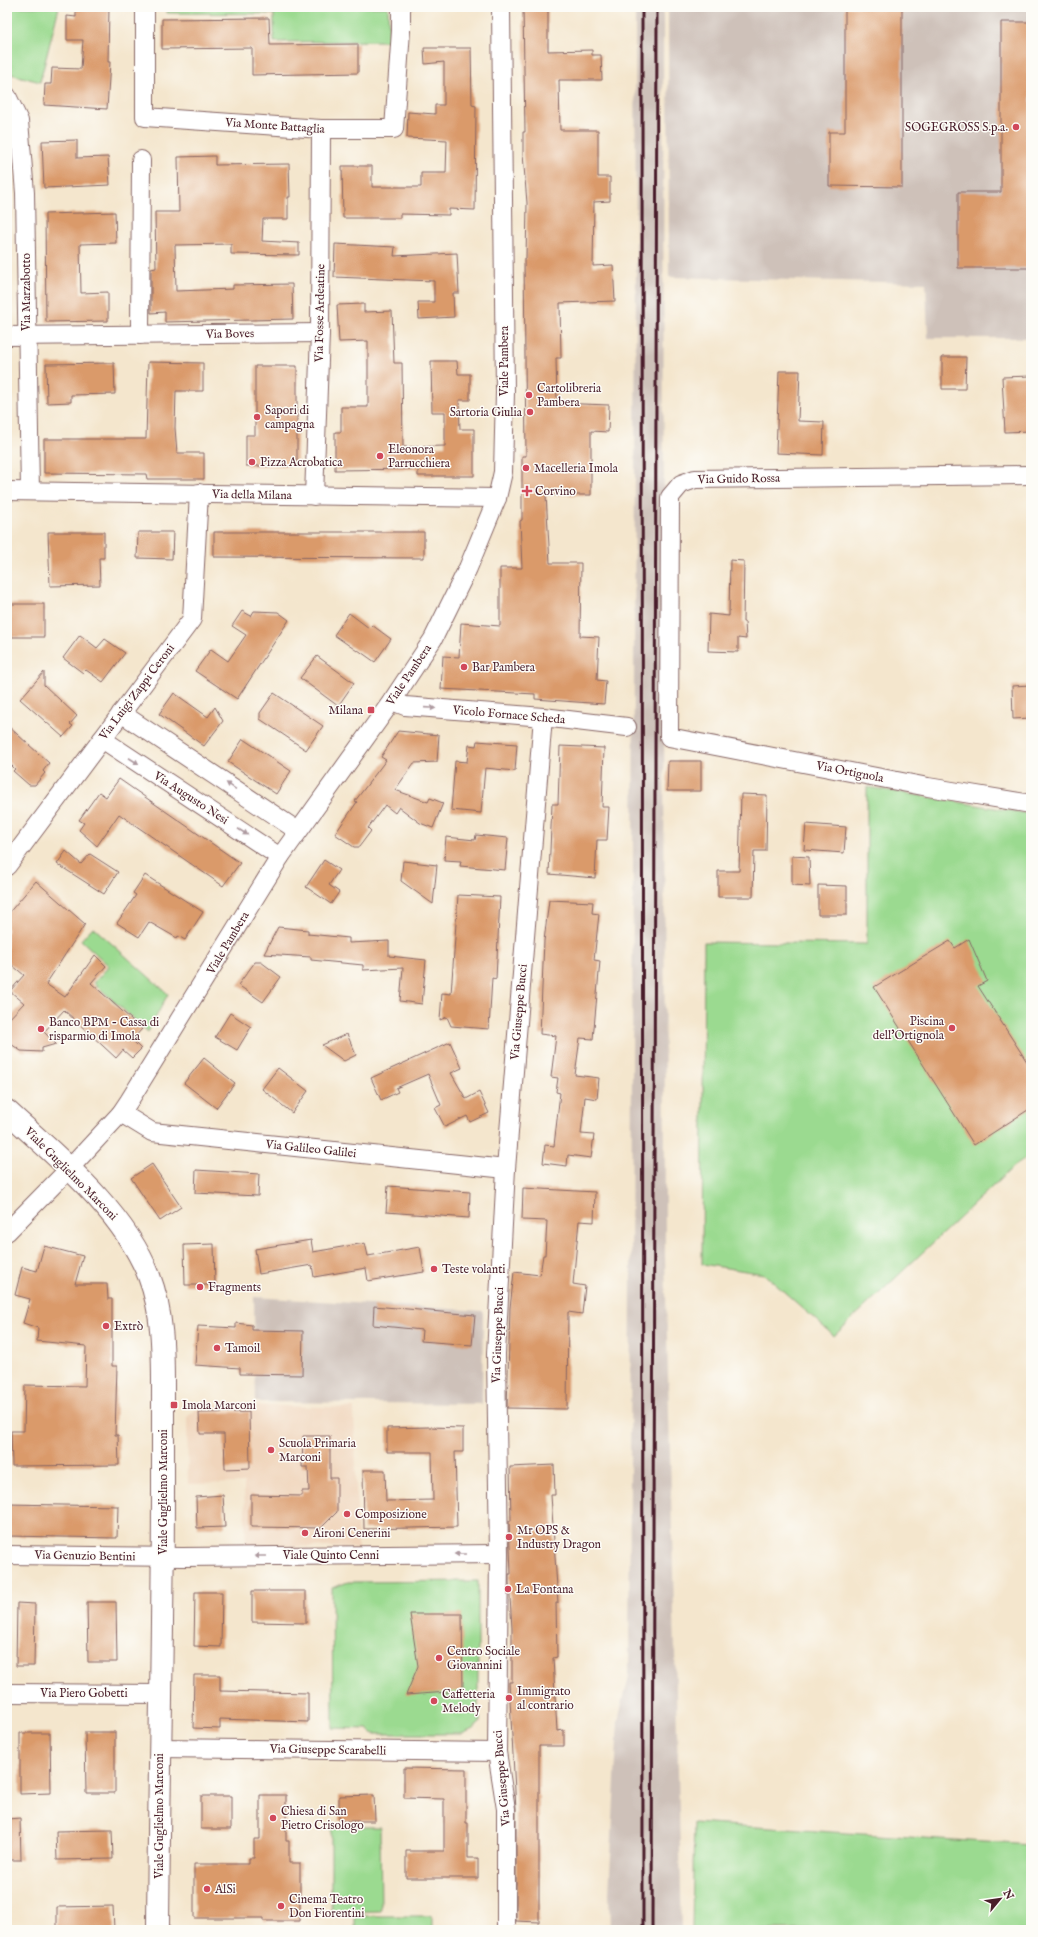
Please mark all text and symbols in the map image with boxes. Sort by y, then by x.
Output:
street label: Via Monte Battaglia [224,115,326,137]
place label: SOGEGROSS S.p.a. [905,120,1008,136]
marker: SOGEGROSS S.p.a. [1011,122,1021,132]
street label: Via Marzabotto [19,252,34,332]
street label: Via Fosse Ardeatine [312,263,328,363]
street label: Viale Pambera [497,325,512,397]
street label: Via Boves [205,326,254,342]
place label: Cartolibreria Pambera [537,381,602,410]
marker: Cartolibreria Pambera [524,390,534,400]
place label: Sapori di campagna [265,403,315,433]
place label: Sartoria Giulia [450,405,523,420]
marker: Sartoria Giulia [525,407,535,417]
marker: Sapori di campagna [252,412,262,422]
place label: Eleonora Parrucchiera [388,442,451,471]
marker: Eleonora Parrucchiera [375,451,385,461]
place label: Pizza Acrobatica [260,455,343,470]
marker: Pizza Acrobatica [247,457,257,467]
place label: Macelleria Imola [534,461,619,476]
marker: Macelleria Imola [521,463,531,473]
street label: Via Guido Rossa [697,471,781,487]
place label: Corvino [535,484,576,499]
marker: Corvino [522,486,532,496]
street label: Via della Milana [211,487,293,503]
street label: Via Luigi Zappi Ceroni [95,641,179,744]
street label: Viale Pambera [383,641,435,709]
place label: Bar Pambera [472,660,536,675]
marker: Bar Pambera [459,662,469,672]
place label: Milana [328,703,364,718]
street label: Vicolo Fornace Scheda [451,703,567,727]
marker: Milana [366,705,376,715]
one-way arrow [424,705,436,712]
one-way arrow [129,757,140,765]
street label: Via Ortignola [814,758,886,786]
street label: Via Augusto Nesi [150,768,231,828]
one-way arrow [225,782,236,790]
one-way arrow [238,828,248,836]
street label: Viale Pambera [203,908,253,978]
street label: Via Giuseppe Bucci [507,963,532,1062]
place label: Piscina dell'Ortignola [873,1014,945,1043]
place label: Banco BPM - Cassa di risparmio di Imola [49,1015,159,1045]
marker: Piscina dell'Ortignola [947,1023,957,1033]
marker: Banco BPM - Cassa di risparmio di Imola [36,1024,46,1034]
street label: Viale Guglielmo Marconi [21,1124,121,1224]
street label: Via Galileo Galilei [264,1137,357,1161]
place label: Teste volanti [442,1262,505,1277]
marker: Teste volanti [429,1264,439,1274]
place label: Fragments [208,1280,261,1295]
marker: Fragments [195,1282,205,1292]
street label: Via Giuseppe Bucci [489,1287,508,1384]
place label: Extrò [114,1319,144,1334]
marker: Extrò [101,1321,111,1331]
place label: Tamoil [225,1341,261,1356]
marker: Tamoil [212,1343,222,1353]
place label: Imola Marconi [182,1398,256,1413]
marker: Imola Marconi [169,1400,179,1410]
street label: Viale Guglielmo Marconi [156,1429,171,1556]
place label: Scuola Primaria Marconi [279,1436,357,1465]
marker: Scuola Primaria Marconi [266,1445,276,1455]
place label: Composizione [355,1507,427,1523]
marker: Composizione [342,1509,352,1519]
place label: Mr OPS & Industry Dragon [517,1523,602,1552]
place label: Aironi Cenerini [312,1526,391,1541]
marker: Aironi Cenerini [300,1528,310,1538]
marker: Mr OPS & Industry Dragon [504,1532,514,1542]
street label: Via Genuzio Bentini [33,1548,136,1564]
street label: Viale Quinto Cenni [282,1548,379,1563]
one-way arrow [453,1551,466,1557]
one-way arrow [253,1553,266,1559]
place label: La Fontana [516,1582,574,1597]
marker: La Fontana [503,1584,513,1594]
place label: Centro Sociale Giovannini [447,1644,520,1673]
marker: Centro Sociale Giovannini [434,1653,444,1663]
place label: Immigrato al contrario [517,1684,574,1713]
street label: Via Piero Gobetti [39,1686,128,1701]
place label: Caffetteria Melody [442,1687,496,1716]
marker: Immigrato al contrario [504,1693,514,1703]
marker: Caffetteria Melody [429,1696,439,1706]
street label: Via Giuseppe Bucci [490,1729,515,1828]
street label: Via Giuseppe Scarabelli [269,1741,386,1760]
street label: Viale Guglielmo Marconi [152,1753,167,1880]
place label: Chiesa di San Pietro Crisologo [281,1804,364,1833]
marker: Chiesa di San Pietro Crisologo [268,1813,278,1823]
north arrow [980,1879,1020,1919]
place label: AlSi [214,1882,236,1897]
marker: AlSi [202,1884,212,1894]
text: N [999,1886,1017,1903]
place label: Cinema Teatro Don Fiorentini [289,1892,364,1921]
marker: Cinema Teatro Don Fiorentini [276,1901,286,1911]

